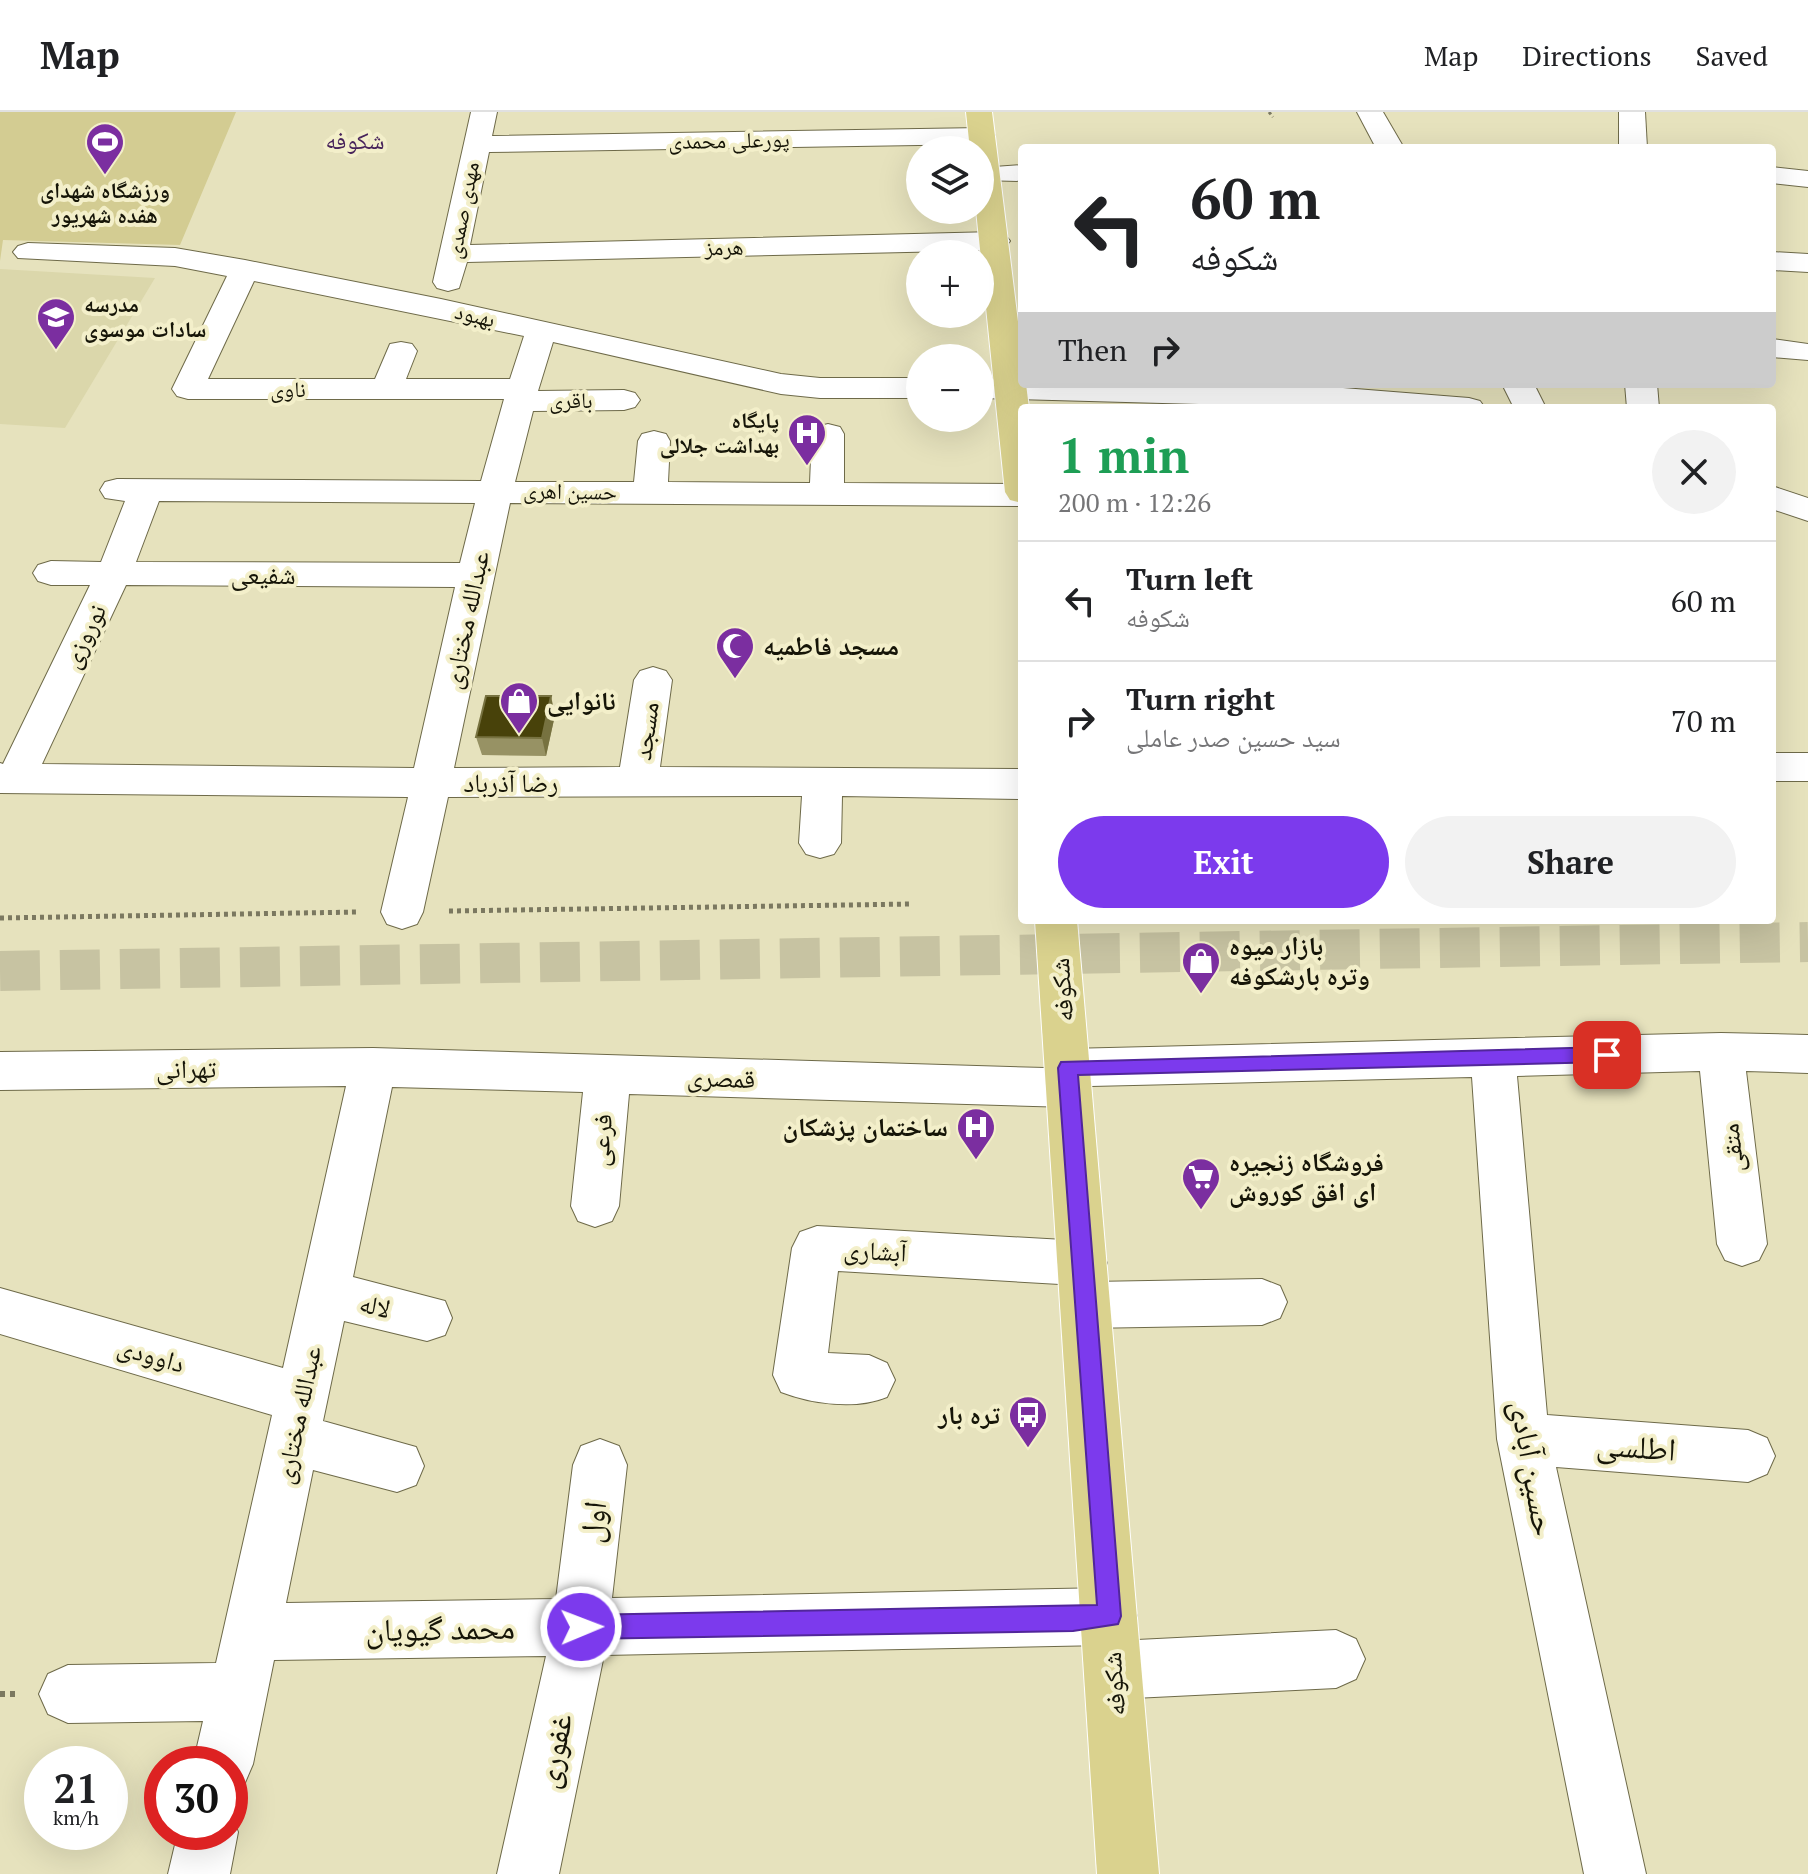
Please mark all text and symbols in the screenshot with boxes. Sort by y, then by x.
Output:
text: Map [40,30,120,80]
text: Map [1424,37,1478,74]
text: Directions [1522,37,1652,74]
text: Saved [1696,37,1768,74]
sports icon: ورزشگاه شهدای هفده شهریور [84,121,126,176]
district label: شکوفه [326,124,384,156]
street label: پورعلی محمدی [668,124,790,155]
map controls [906,136,994,432]
button: layers [906,136,994,224]
street label: مهدی صمدی [438,159,485,261]
text: 60 m [1190,161,1320,235]
place label: ورزشگاه شهدای هفده شهریور [40,175,170,229]
icon: left [1058,176,1162,280]
street label: هرمز [703,232,744,261]
text: شکوفه [1190,233,1278,280]
button: + [906,240,994,328]
place label: مدرسه سادات موسوی [84,289,207,343]
school or university icon: مدرسه سادات موسوی [35,296,77,351]
street label: بهبود [452,296,498,333]
icon: right [1143,328,1187,372]
text: Then [1058,330,1127,370]
button: − [906,344,994,432]
street label: ناوی [270,374,306,403]
street label: باقری [549,385,593,414]
place label: پایگاه بهداشت جلالی [660,405,779,459]
hospital icon: پایگاه بهداشت جلالی [786,412,828,467]
text: 1 min [1058,423,1189,487]
button: close [1652,430,1736,514]
street label: حسین اهری [523,475,617,506]
text: 200 m · 12:26 [1058,485,1211,519]
street label: عبدالله مختاری [434,548,496,692]
street label: شفیعی [230,557,296,591]
text: Turn left [1126,559,1253,599]
icon: left [1058,579,1102,623]
text: 60 m [1671,581,1736,621]
street label: نوروزی [53,598,113,673]
text: شکوفه [1126,600,1190,634]
mosque icon: مسجد فاطمیه [714,625,756,680]
place label: مسجد فاطمیه [763,628,899,662]
text: Turn right [1126,679,1275,719]
shop icon: نانوایی [498,680,540,735]
place label: نانوایی [547,683,616,717]
street label: مسجد [624,699,666,762]
icon: right [1058,699,1102,743]
text: 70 m [1671,701,1736,741]
text: سید حسین صدر عاملی [1126,720,1341,754]
street label: رضا آذرباد [464,765,558,799]
button: Exit [1058,816,1389,908]
button: Share [1405,816,1736,908]
place label: بازار میوه وتره بارشکوفه [1229,928,1370,992]
shop icon: بازار میوه وتره بارشکوفه [1180,940,1222,995]
street label: شکوفه [1042,957,1080,1023]
pin [1573,1021,1641,1089]
icon: arrive [1585,1033,1629,1077]
street label: تهرانی [155,1050,217,1086]
street label: قمصری [686,1059,756,1095]
hospital icon: ساختمان پزشکان [955,1106,997,1161]
place label: ساختمان پزشکان [782,1109,948,1143]
street label: فرعی [581,1112,619,1168]
street label: متقی [1712,1122,1750,1174]
place label: فروشگاه زنجیره ای افق کوروش [1229,1144,1384,1208]
supermarket icon: فروشگاه زنجیره ای افق کوروش [1180,1156,1222,1211]
street label: آبشاری [843,1231,909,1269]
street label: لاله [356,1285,394,1325]
street label: داوودی [114,1328,189,1380]
street label: عبدالله مختاری [266,1343,328,1487]
bus stop icon: تره بار [1007,1394,1049,1449]
place label: تره بار [937,1397,1000,1431]
street label: حسین آبادی [1501,1397,1567,1539]
street label: اطلسی [1595,1422,1677,1470]
street label: اول [569,1499,615,1545]
position arrow [539,1585,623,1669]
street label: محمد گیویان [365,1606,515,1650]
street label: شکوفه [1094,1651,1132,1717]
street label: غفوری [525,1709,581,1792]
speed limit sign: 30 [144,1746,248,1850]
text: 21 [53,1761,99,1814]
text: km/h [53,1804,99,1831]

